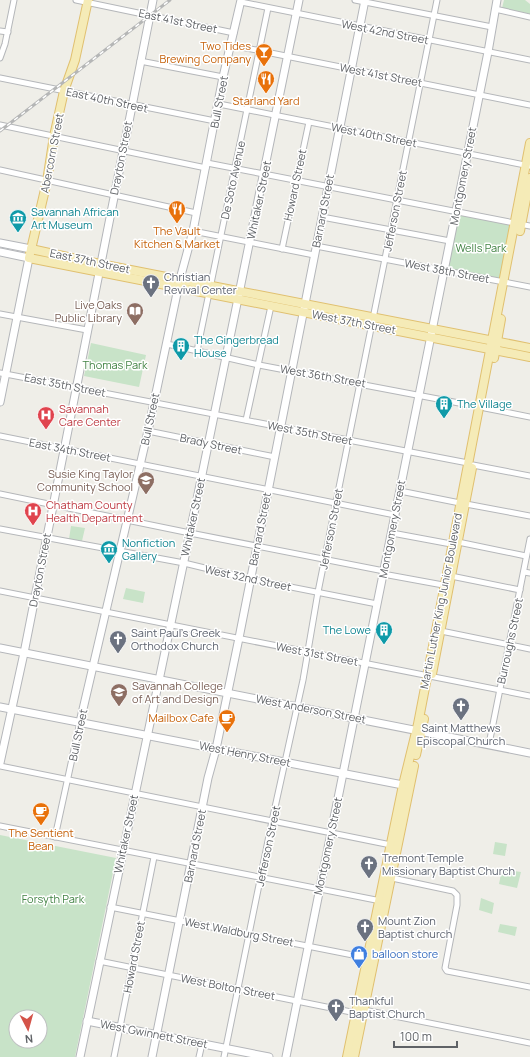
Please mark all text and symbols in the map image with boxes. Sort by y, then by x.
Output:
street label: East 41st Street [137,5,219,36]
street label: West 42nd Street [340,16,430,47]
place label: Two Tides Brewing Company [159,38,251,66]
bar icon: Two Tides Brewing Company [254,42,274,67]
street label: West 41st Street [338,59,424,90]
restaurant icon: Starland Yard [256,69,276,94]
street label: Bull Street [206,74,231,129]
street label: East 40th Street [65,84,149,116]
place label: Starland Yard [233,93,299,108]
street label: Abercorn Street [36,112,67,194]
street label: West 40th Street [330,119,418,150]
street label: Drayton Street [106,120,135,196]
street label: Montgomery Street [446,126,479,226]
street label: De Soto Avenue [217,139,248,221]
street label: Howard Street [280,148,309,222]
street label: Whitaker Street [243,159,274,241]
street label: Jefferson Street [379,169,410,253]
street label: Barnard Street [308,173,337,249]
restaurant icon: The Vault Kitchen & Market [167,199,187,224]
place label: Savannah African Art Museum [31,204,119,232]
museum icon: Savannah African Art Museum [8,208,28,233]
place label: The Vault Kitchen & Market [134,223,220,251]
park label: Wells Park [455,240,507,255]
street label: East 37th Street [49,245,132,276]
street label: West 38th Street [403,255,491,286]
place label: Christian Revival Center [164,269,237,297]
church icon: Christian Revival Center [141,273,161,298]
place label: Live Oaks Public Library [55,297,122,325]
library icon: Live Oaks Public Library [125,301,145,326]
street label: West 37th Street [311,306,397,337]
place label: The Gingerbread House [194,332,279,360]
building icon: The Gingerbread House [171,336,191,361]
park label: Thomas Park [83,357,148,372]
street label: West 36th Street [279,361,367,390]
street label: East 35th Street [23,369,107,400]
street label: Bull Street [137,391,162,446]
building icon: The Village [434,394,454,419]
place label: The Village [457,396,512,411]
place label: Savannah Care Center [59,401,121,429]
hospital icon: Savannah Care Center [36,405,56,430]
street label: West 35th Street [266,417,354,448]
street label: Brady Street [179,430,244,457]
street label: East 34th Street [28,434,112,465]
place label: Susie King Taylor Community School [37,466,133,494]
school or university icon: Susie King Taylor Community School [136,470,156,495]
street label: Whitaker Street [177,476,208,558]
street label: Montgomery Street [375,479,408,579]
street label: Jefferson Street [315,487,346,571]
street label: Barnard Street [245,491,274,567]
place label: Chatham County Health Department [46,497,143,525]
hospital icon: Chatham County Health Department [23,501,43,526]
street label: Martin Luther King Junior Boulevard [416,512,465,690]
street label: Drayton Street [25,532,54,608]
place label: Nonfiction Gallery [122,535,175,563]
museum icon: Nonfiction Gallery [99,539,119,564]
street label: West 32nd Street [203,561,293,594]
street label: Burroughs Street [493,597,526,685]
building icon: The Lowe [374,620,394,645]
place label: The Lowe [323,622,372,637]
place label: Saint Paul's Greek Orthodox Church [131,625,221,653]
church icon: Saint Paul's Greek Orthodox Church [108,629,128,654]
street label: West 31st Street [275,638,360,669]
place label: Savannah College of Art and Design [132,678,223,706]
school or university icon: Savannah College of Art and Design [109,682,129,707]
street label: West Anderson Street [255,690,367,727]
church icon: Saint Matthews Episcopal Church [451,696,471,721]
street label: Bull Street [65,707,90,762]
cafe icon: Mailbox Cafe [217,708,237,733]
place label: Mailbox Cafe [149,710,215,725]
place label: Saint Matthews Episcopal Church [417,720,505,748]
street label: West Henry Street [198,737,292,770]
street label: Whitaker Street [110,793,141,875]
street label: Montgomery Street [310,796,345,896]
cafe icon: The Sentient Bean [31,801,51,826]
street label: Jefferson Street [252,804,283,888]
street label: Barnard Street [180,808,209,884]
place label: The Sentient Bean [8,825,74,853]
place label: Tremont Temple Missionary Baptist Church [382,850,515,878]
church icon: Tremont Temple Missionary Baptist Church [359,854,379,879]
park label: Forsyth Park [22,891,85,906]
place label: Mount Zion Baptist church [378,913,452,941]
street label: West Waldburg Street [183,914,295,949]
church icon: Mount Zion Baptist church [355,917,375,942]
street label: Howard Street [119,920,148,994]
shop icon: balloon store [349,944,369,969]
place label: balloon store [372,946,439,961]
street label: West Bolton Street [180,970,277,1003]
place label: Thankful Baptist Church [349,993,425,1021]
church icon: Thankful Baptist Church [326,997,346,1022]
north arrow [8,1009,48,1049]
street label: West Gwinnett Street [99,1016,209,1051]
scale bar [394,1023,457,1049]
text: 100 m [400,1028,432,1045]
text: N [24,1032,34,1047]

